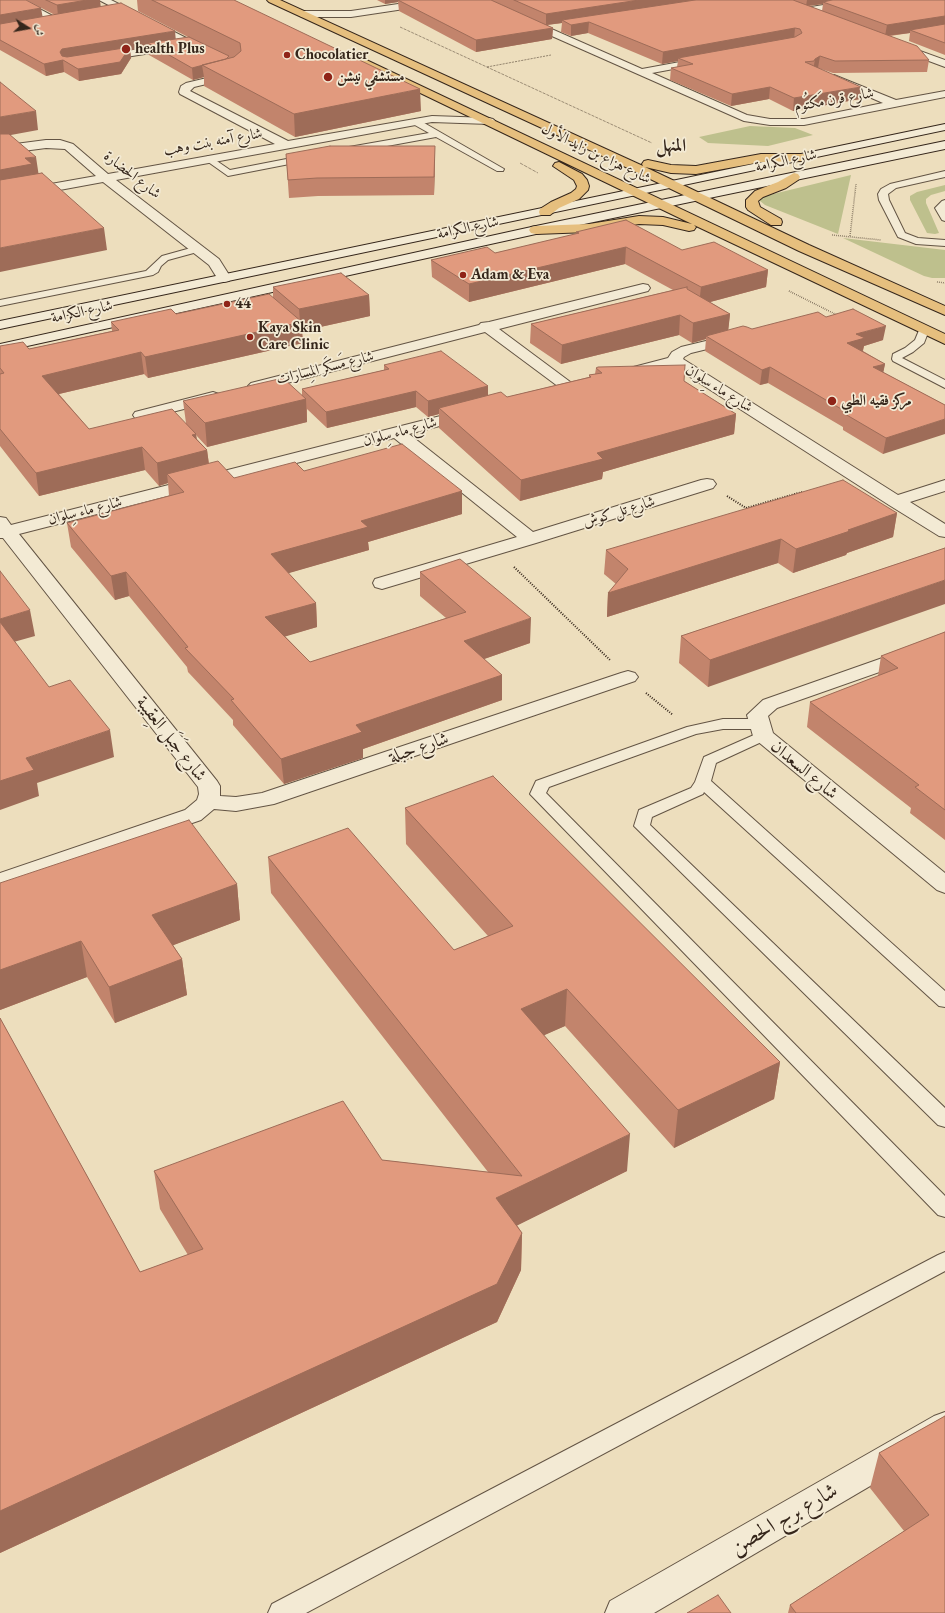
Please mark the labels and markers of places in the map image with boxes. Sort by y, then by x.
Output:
place label: health Plus [135,40,205,58]
marker: health Plus [120,43,132,55]
place label: Chocolatier [295,46,368,64]
marker: Chocolatier [282,50,292,60]
place label: مستشفي نيشن [337,68,405,86]
marker: مستشفي نيشن [322,71,334,83]
place label: Adam & Eva [471,266,549,284]
marker: Adam & Eva [458,270,468,280]
place label: 44 [235,295,251,313]
marker: 44 [222,299,232,309]
place label: Kaya Skin Care Clinic [258,319,329,354]
marker: Kaya Skin Care Clinic [245,332,255,342]
place label: مركز فقيه الطبي [841,392,912,410]
marker: مركز فقيه الطبي [826,395,838,407]

